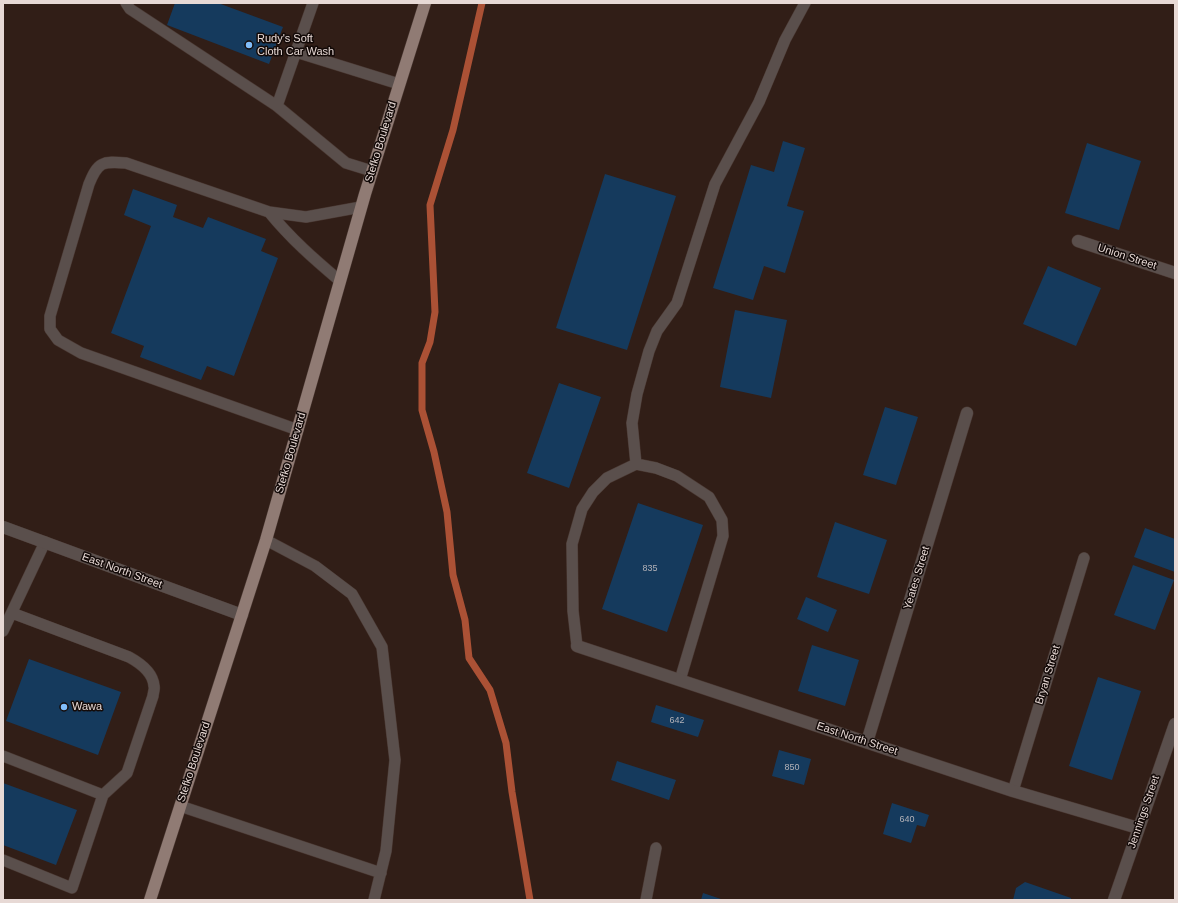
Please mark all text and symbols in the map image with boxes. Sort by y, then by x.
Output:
place label: Rudy's Soft Cloth Car Wash [257,32,334,58]
marker: Rudy's Soft Cloth Car Wash [244,40,254,50]
street label: Stefko Boulevard [362,100,400,184]
street label: Union Street [1096,241,1158,273]
street label: Stefko Boulevard [273,411,309,495]
street label: Yeates Street [901,545,933,611]
street label: East North Street [80,550,164,592]
house number: 835 [642,564,658,574]
street label: Bryan Street [1033,644,1063,706]
place label: Wawa [72,700,102,714]
marker: Wawa [59,702,69,712]
house number: 642 [669,716,685,726]
street label: Stefko Boulevard [175,720,213,804]
street label: East North Street [815,720,899,758]
house number: 850 [784,763,800,773]
street label: Jennings Street [1125,774,1163,850]
house number: 640 [899,815,915,825]

